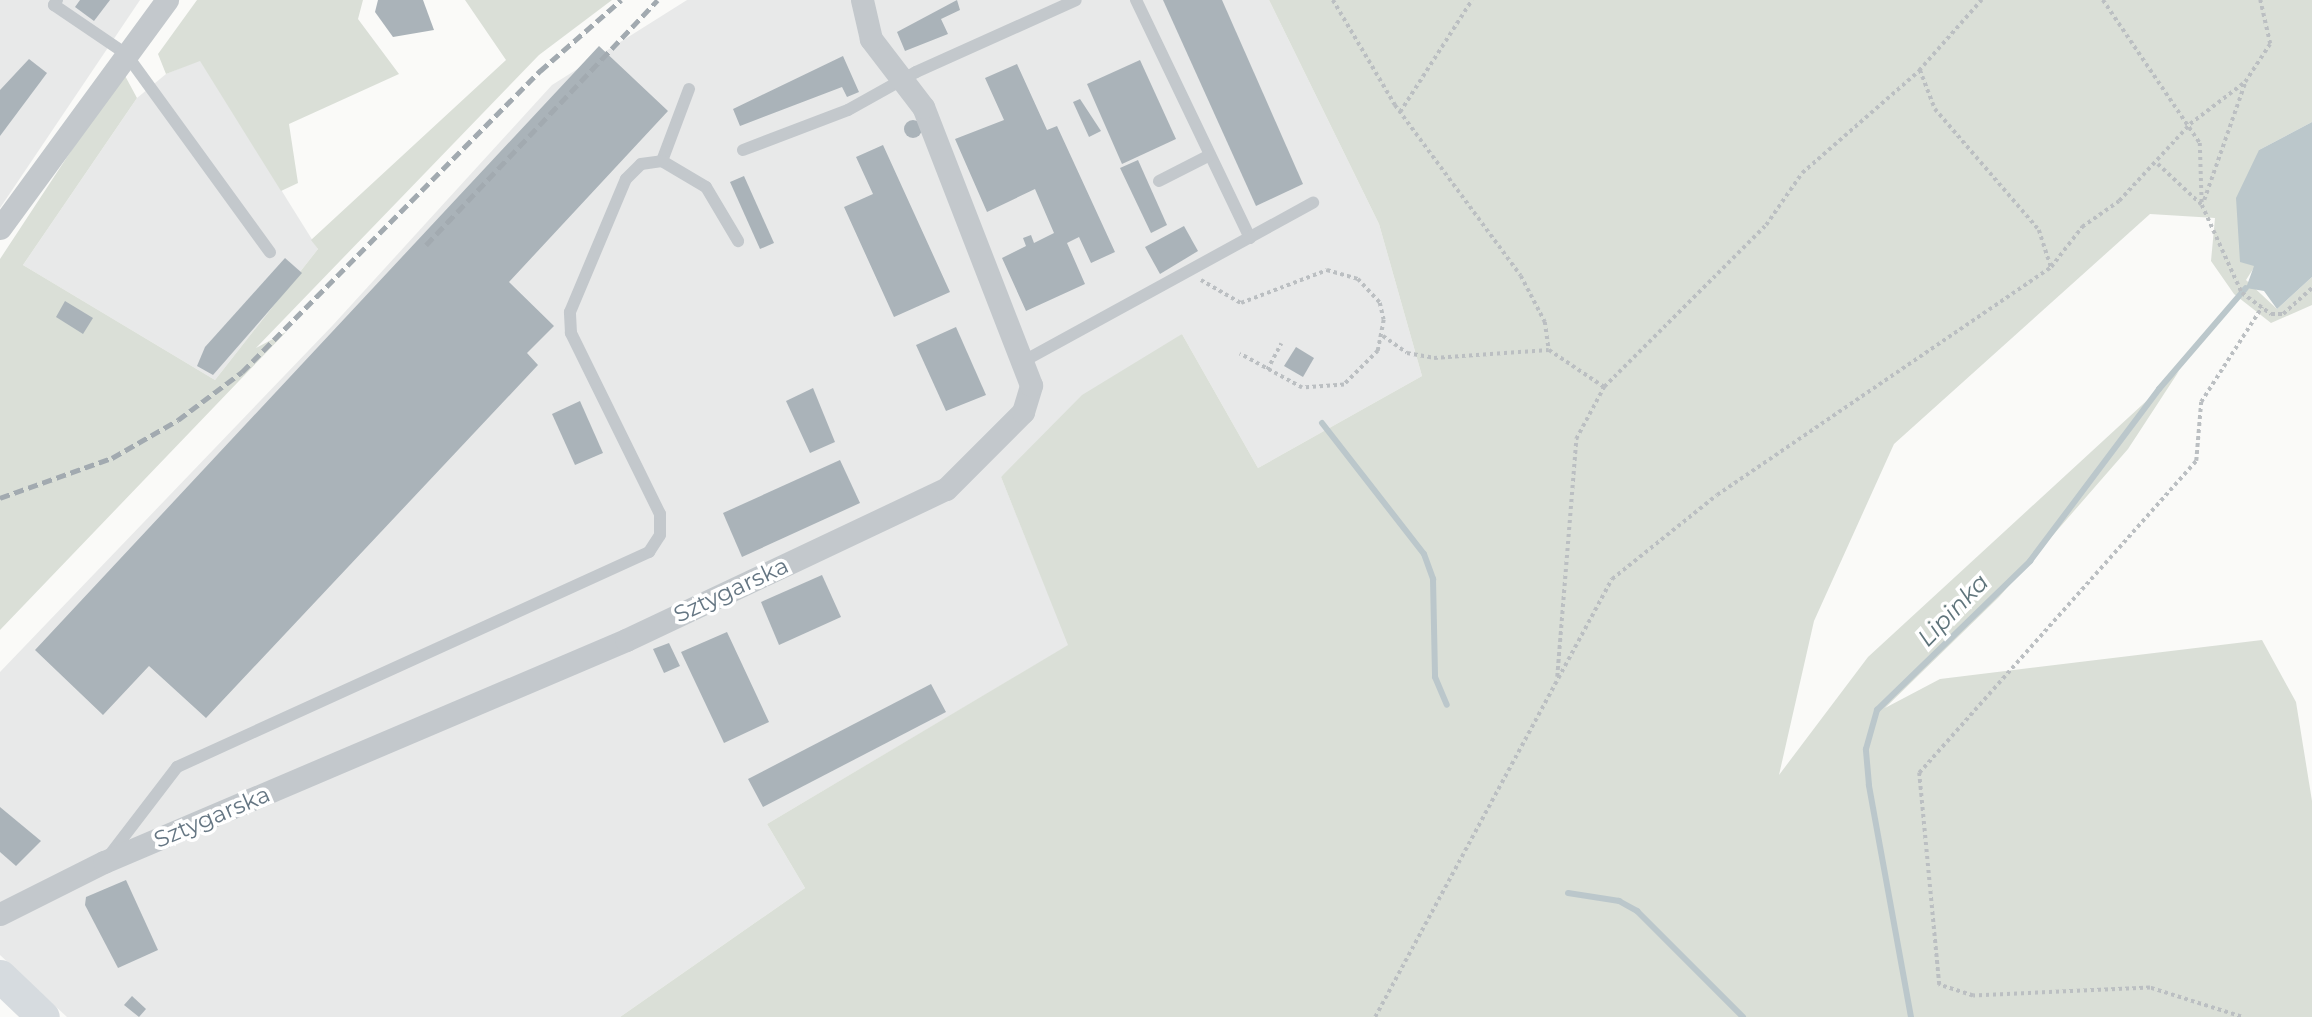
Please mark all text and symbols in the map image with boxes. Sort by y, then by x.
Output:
street label: Sztygarska [669,551,793,629]
water label: Lipinka [1912,568,1994,652]
street label: Sztygarska [150,780,274,854]

